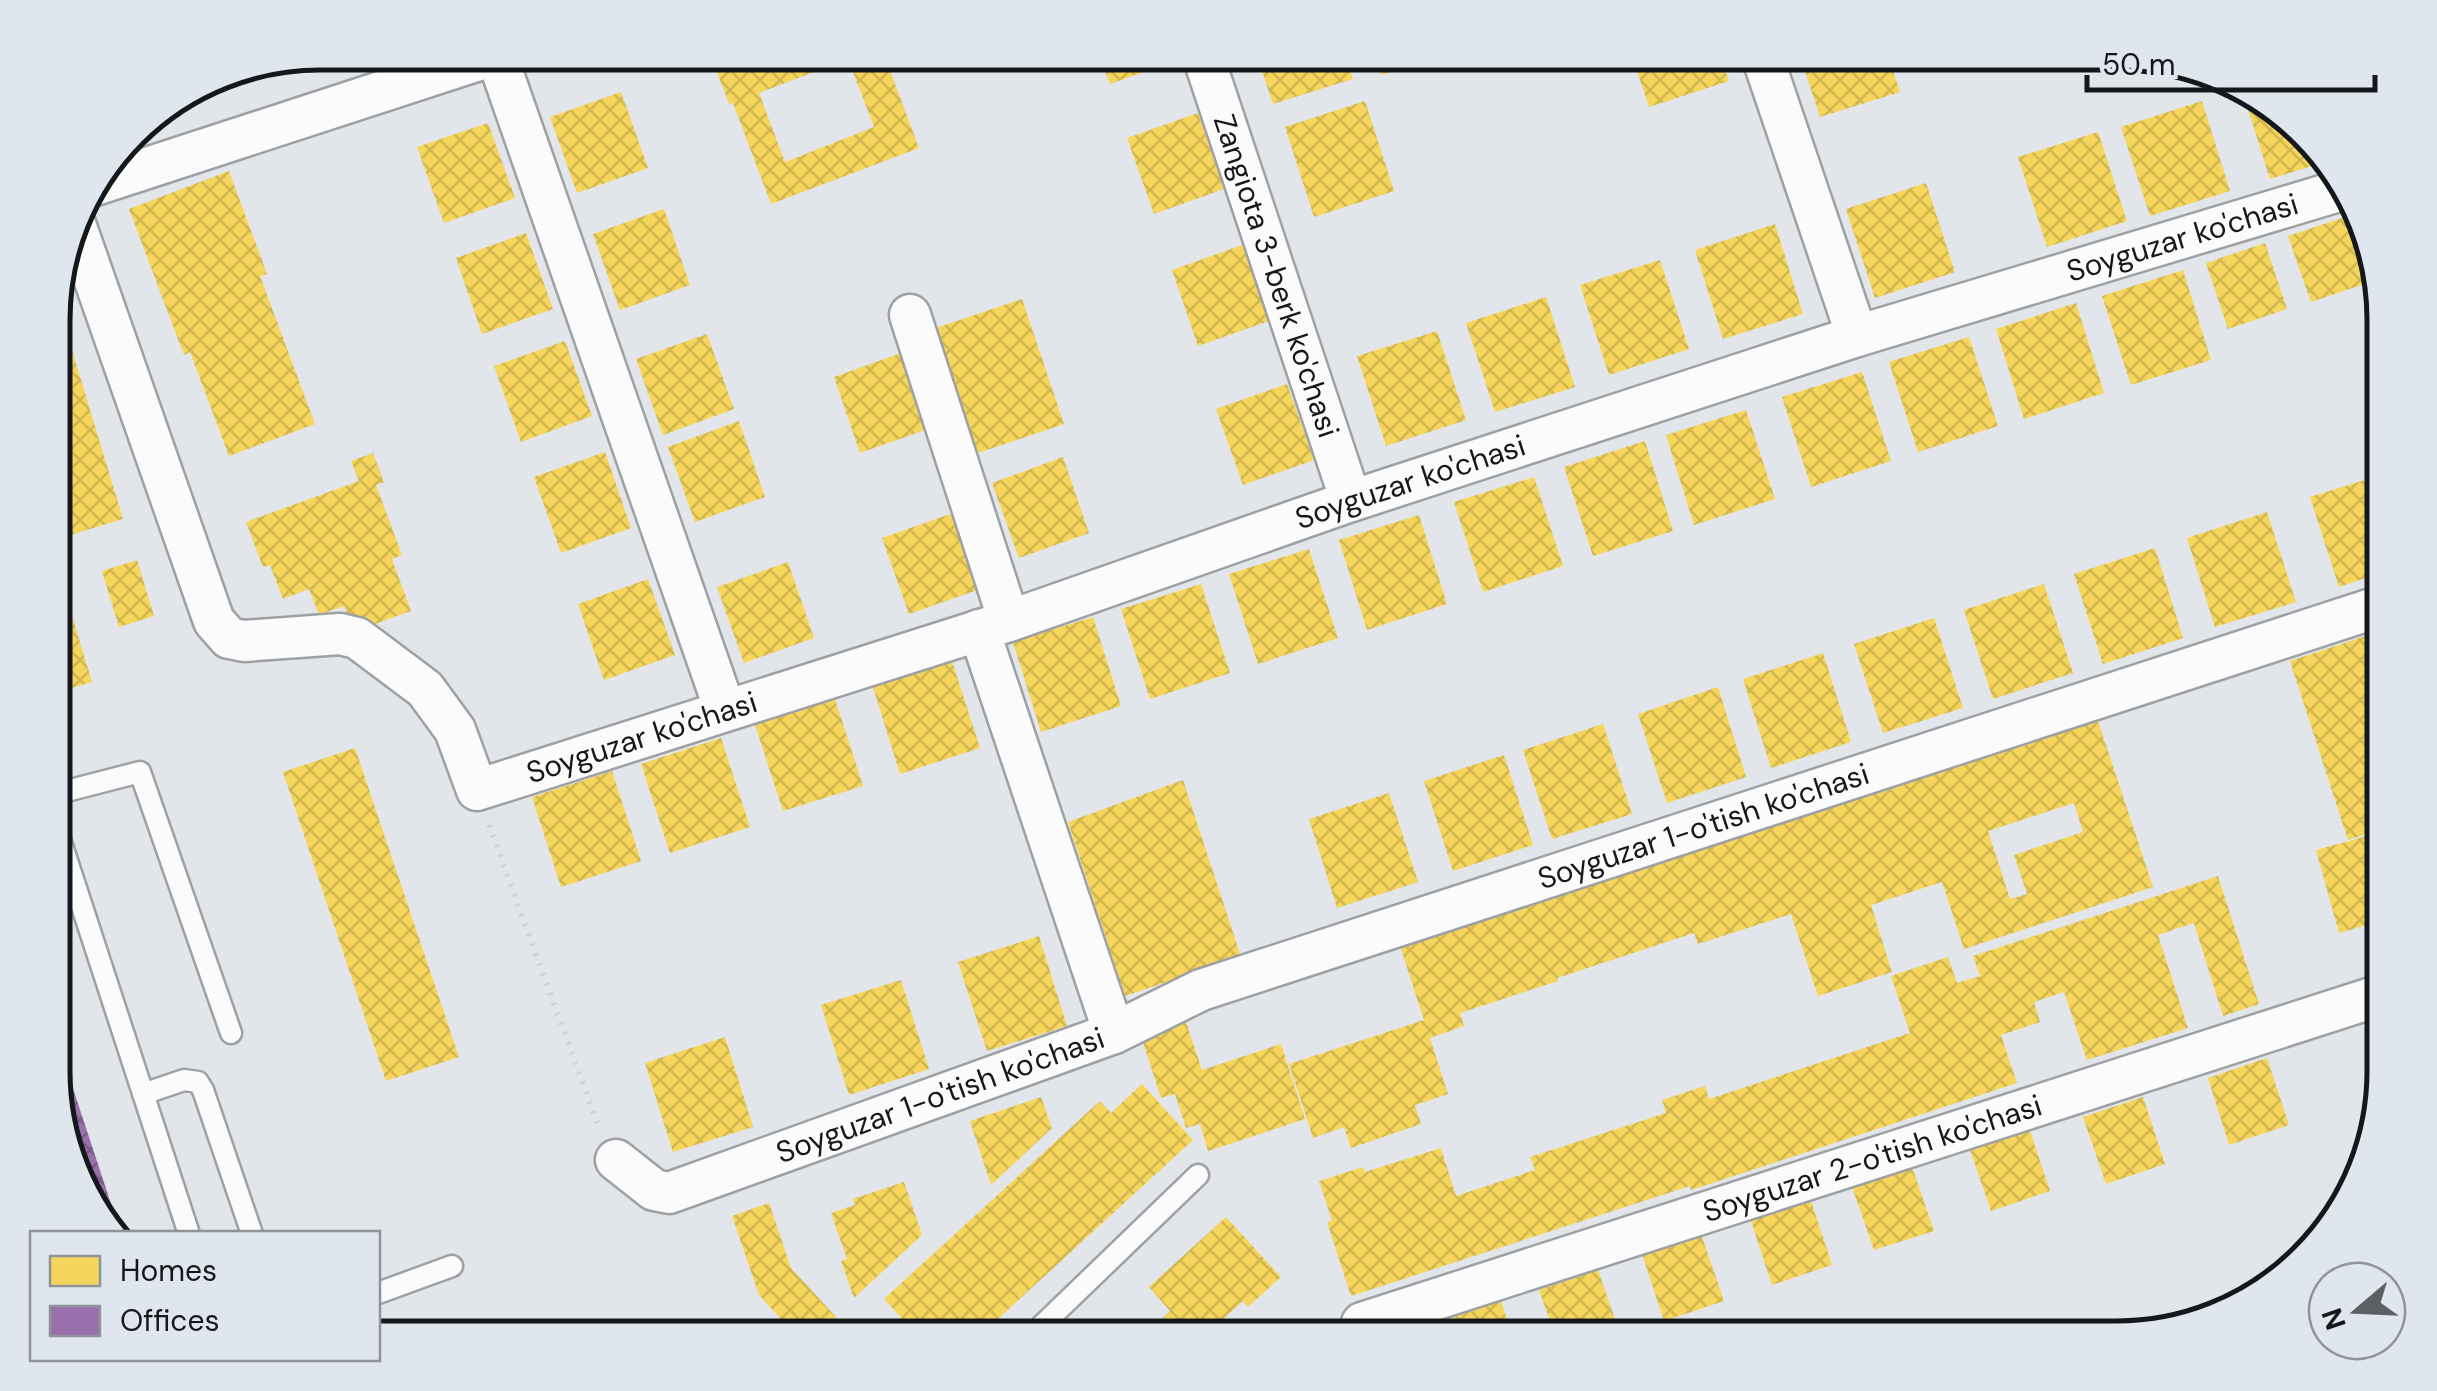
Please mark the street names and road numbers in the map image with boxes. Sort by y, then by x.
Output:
street label: Zangiota 3-berk ko'chasi [1205,109,1348,442]
street label: Soyguzar ko'chasi [2062,184,2303,291]
street label: Soyguzar ko'chasi [1290,426,1530,538]
street label: Soyguzar ko'chasi [521,682,762,792]
street label: Soyguzar 1-o'tish ko'chasi [1533,754,1874,898]
street label: Soyguzar 1-o'tish ko'chasi [771,1018,1110,1172]
street label: Soyguzar 2-o'tish ko'chasi [1698,1085,2047,1231]

